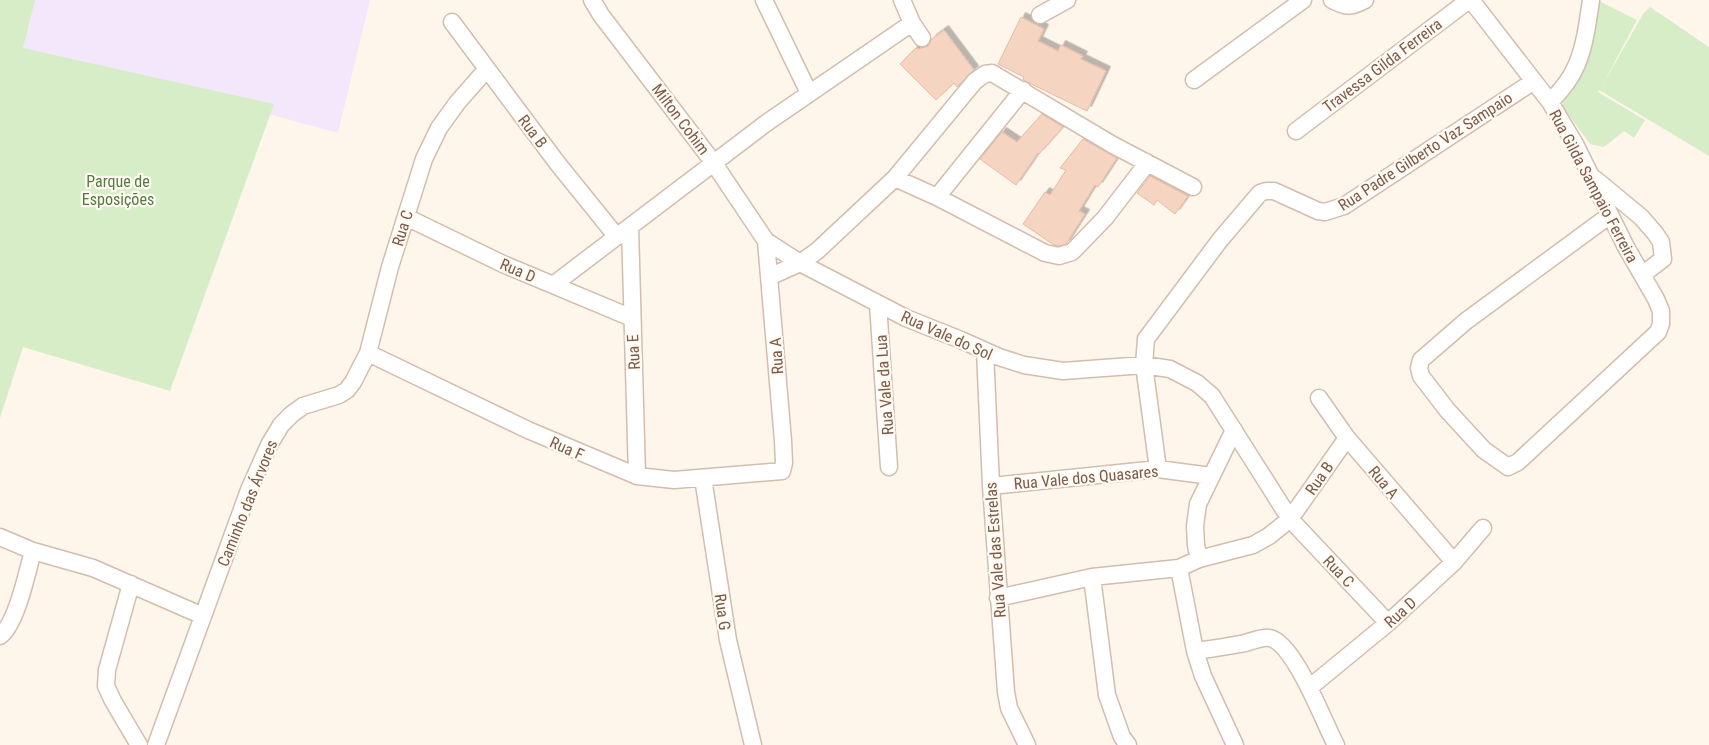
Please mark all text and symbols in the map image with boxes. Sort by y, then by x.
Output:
street label: Travessa Gilda Ferreira [1319,14,1446,116]
street label: Milton Cohim [648,80,713,159]
street label: Rua Padre Gilberto Vaz Sampaio [1335,88,1516,215]
street label: Rua Gilda Sampaio Ferreira [1545,106,1642,266]
street label: Rua B [514,111,551,152]
park label: Parque de Esposições [82,172,154,209]
street label: Rua C [388,208,417,248]
street label: Rua D [497,255,538,286]
street label: Rua Vale do Sol [898,307,996,364]
street label: Rua E [623,334,644,370]
street label: Rua Vale da Lua [872,334,897,436]
street label: Rua A [766,337,787,375]
street label: Rua F [547,433,587,464]
street label: Caminho das Árvores [213,437,282,569]
street label: Rua B [1301,458,1338,499]
street label: Rua Vale dos Quasares [1013,462,1159,493]
street label: Rua A [1365,462,1403,503]
street label: Rua Vale das Estrelas [981,481,1010,619]
street label: Rua C [1319,551,1358,591]
street label: Rua G [711,592,734,632]
street label: Rua D [1380,593,1420,632]

